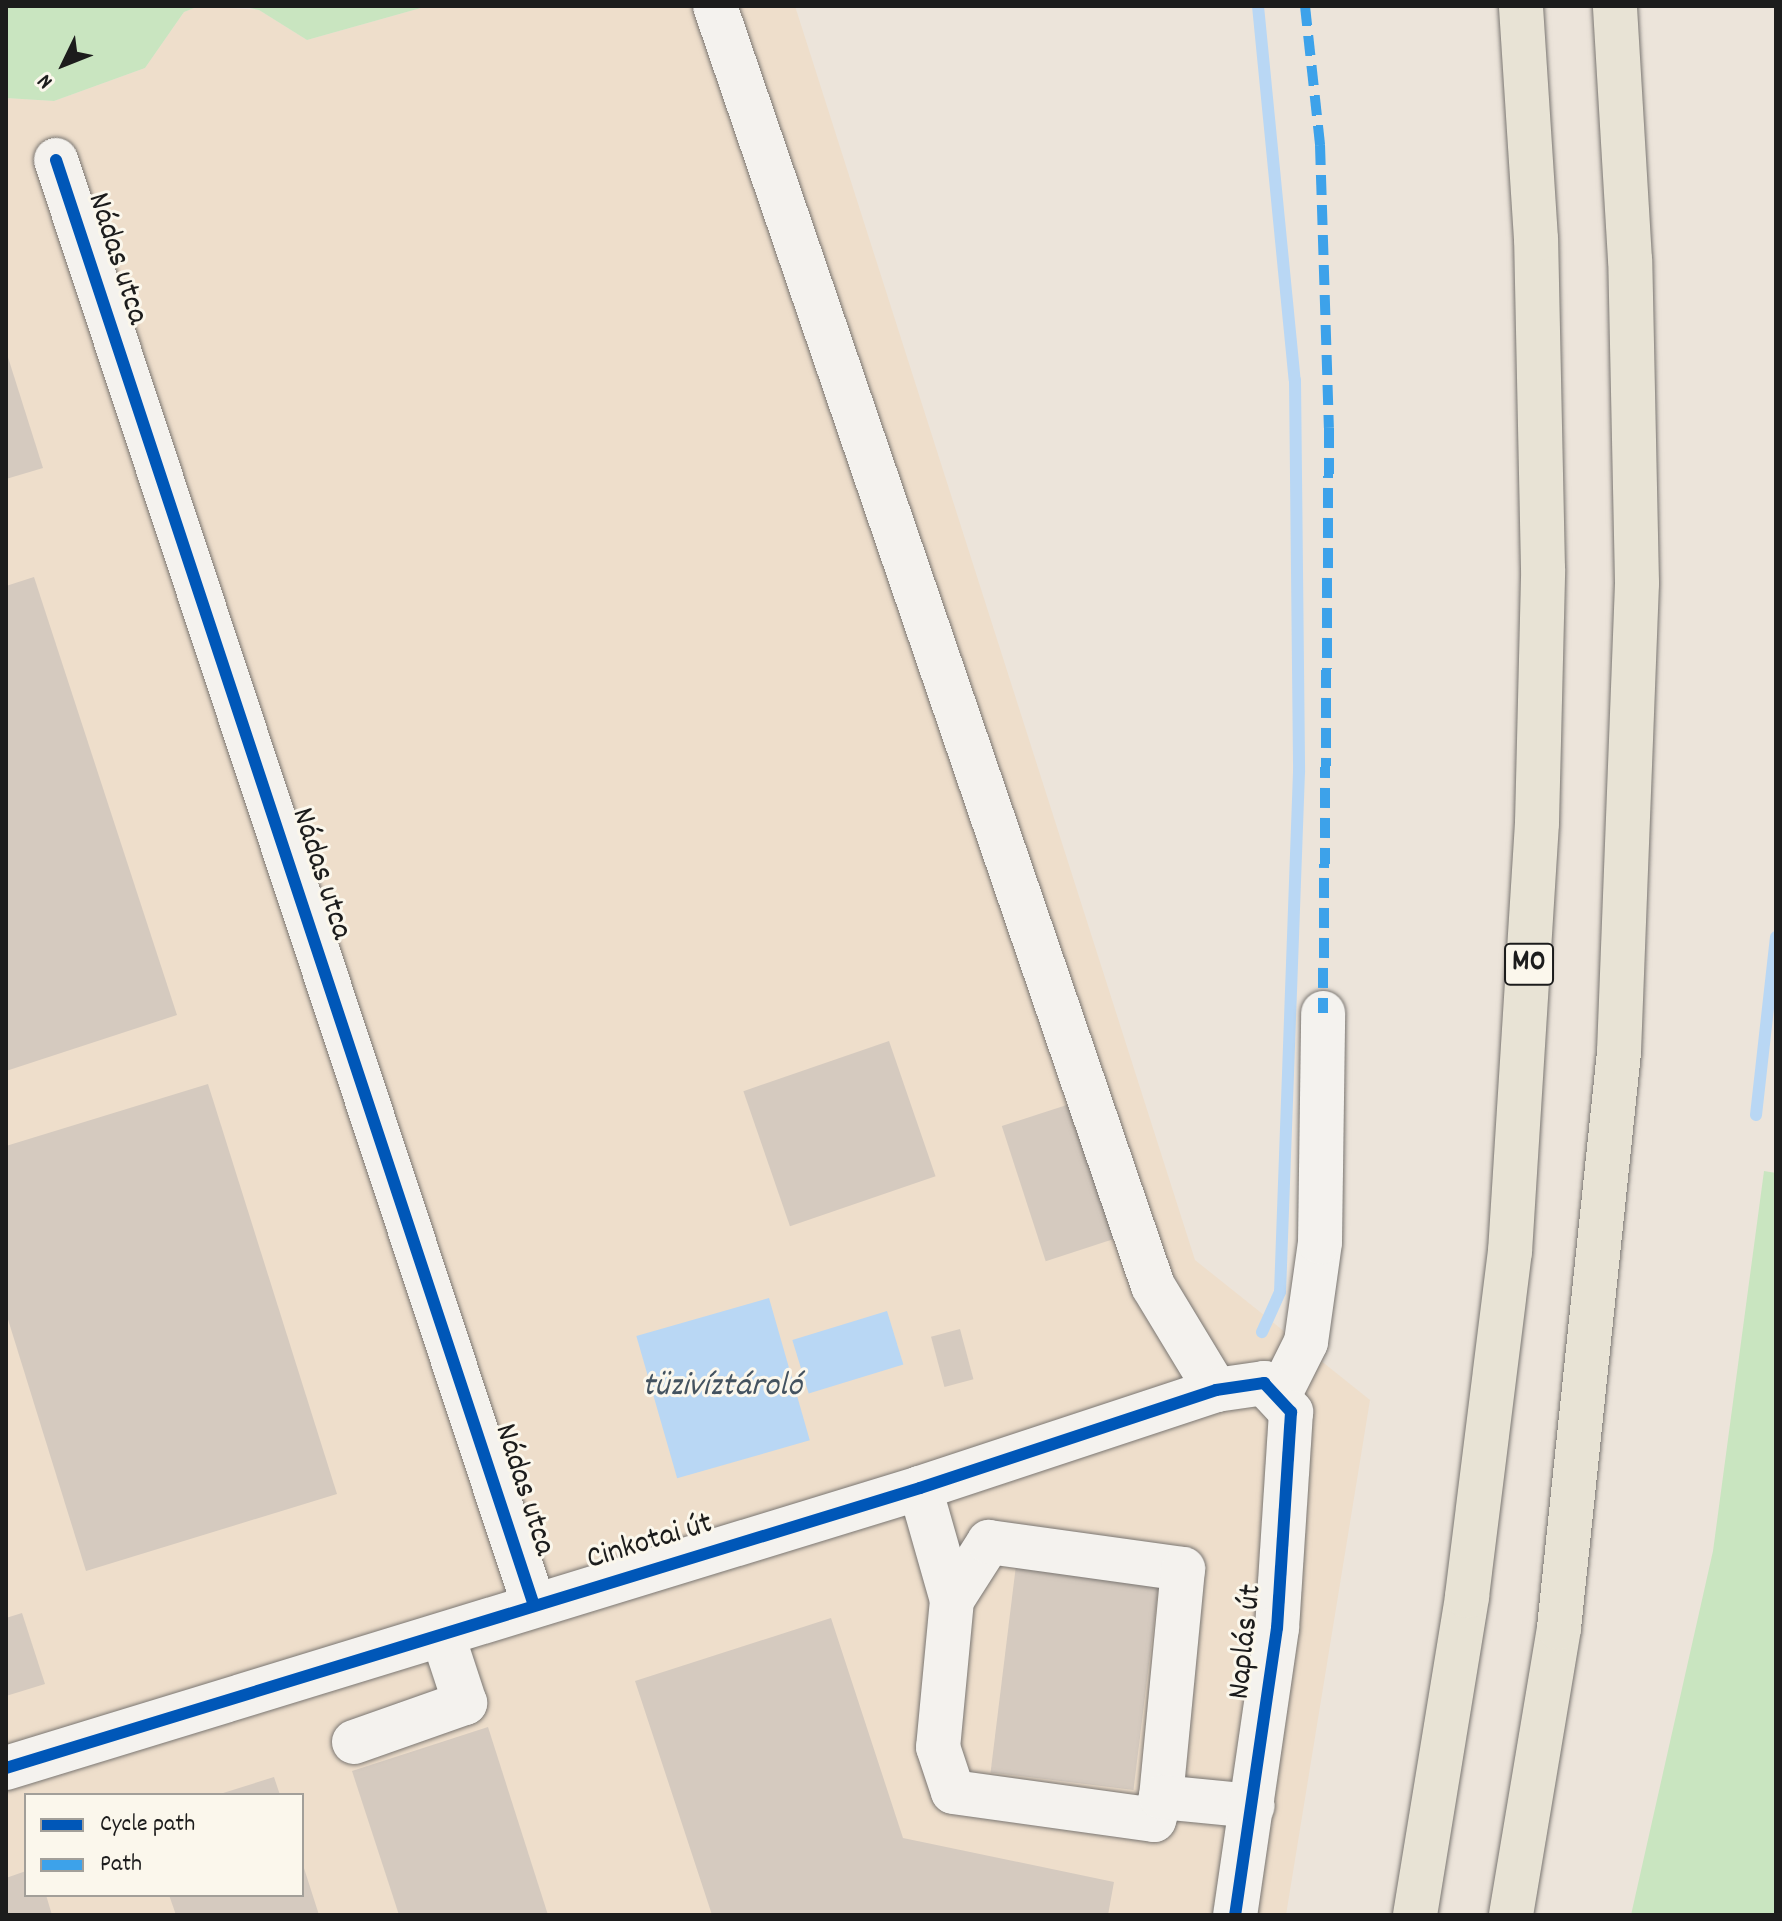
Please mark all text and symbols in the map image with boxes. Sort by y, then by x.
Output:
north arrow [24,24,104,104]
text: N [31,66,61,95]
street label: Nádas utca [77,188,155,330]
street label: Nádas utca [281,803,359,945]
road number: M0 [1503,938,1555,990]
water label: tüzivíztároló [642,1368,802,1408]
street label: Nádas utca [484,1419,562,1561]
street label: Cinkotai út [583,1506,717,1580]
street label: Naplás út [1222,1583,1272,1701]
legend [24,1793,304,1897]
text: Cycle path [100,1808,195,1842]
text: Path [100,1848,142,1882]

